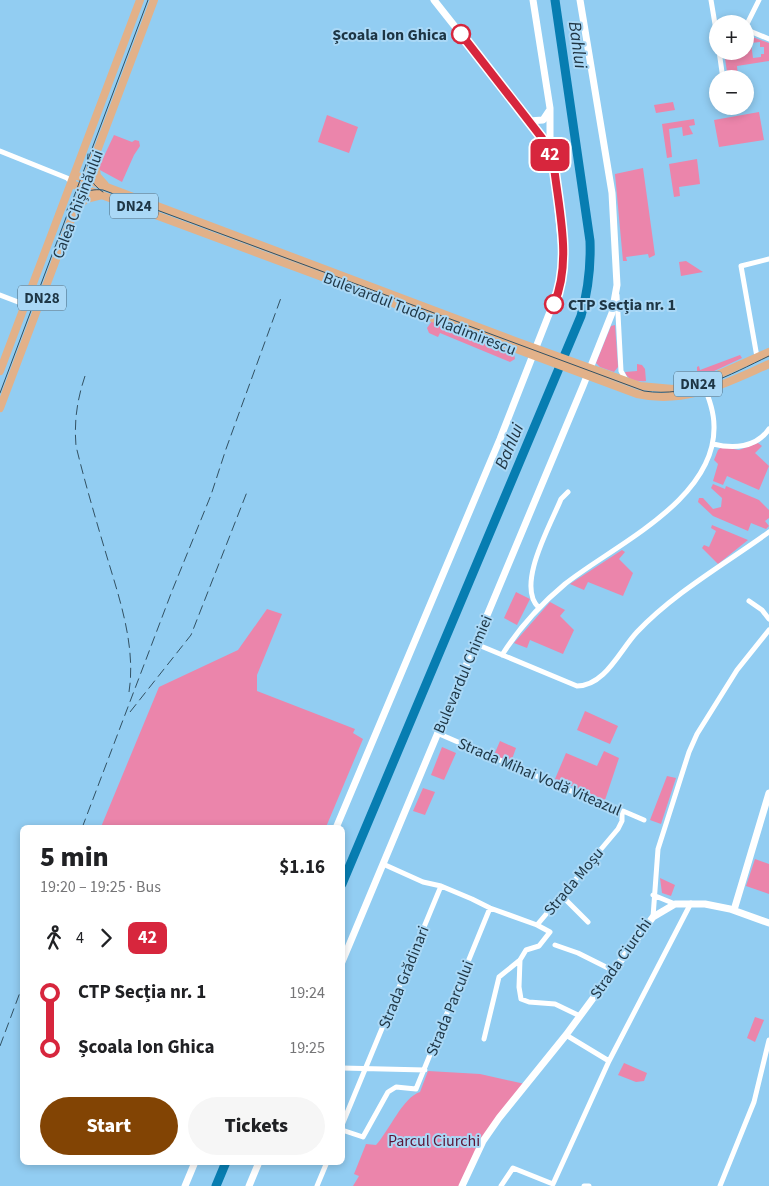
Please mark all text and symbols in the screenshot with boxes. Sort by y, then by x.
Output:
map controls [709,15,754,115]
button: + [709,15,754,60]
water label: Bahlui [562,20,593,71]
place label: Școala Ion Ghica [332,24,447,46]
marker: Școala Ion Ghica [451,24,471,44]
button: − [709,70,754,115]
line badge: 42 [528,139,572,171]
text: 42 [540,142,560,167]
street label: Calea Chișinăului [47,147,109,262]
road number: DN24 [110,194,158,218]
street label: Bulevardul Tudor Vladimirescu [320,267,519,361]
road number: DN28 [18,286,66,310]
marker: CTP Secția nr. 1 [544,294,564,314]
place label: CTP Secția nr. 1 [568,294,676,316]
road number: DN24 [674,372,722,396]
water label: Bahlui [489,419,531,473]
street label: Bulevardul Chimiei [428,612,498,737]
street label: Strada Mihai Vodă Viteazul [454,732,625,821]
text: 5 min [40,837,109,877]
street label: Strada Moșu [539,843,609,920]
text: $1.16 [279,854,325,881]
text: 19:20 – 19:25 · Bus [40,876,161,898]
street label: Strada Ciurchi [585,914,657,1003]
street label: Strada Grădinari [373,923,435,1032]
icon: walk [40,924,68,952]
icon: forward [92,924,120,952]
text: 42 [138,925,157,950]
text: 4 [76,927,84,949]
street label: Strada Parcului [421,957,479,1060]
text: CTP Secția nr. 1 [78,979,206,1006]
text: 19:24 [289,982,325,1004]
text: Școala Ion Ghica [78,1034,214,1061]
text: 19:25 [289,1037,325,1059]
button: Start [40,1097,178,1155]
button: Tickets [188,1097,325,1155]
park label: Parcul Ciurchi [388,1130,480,1152]

